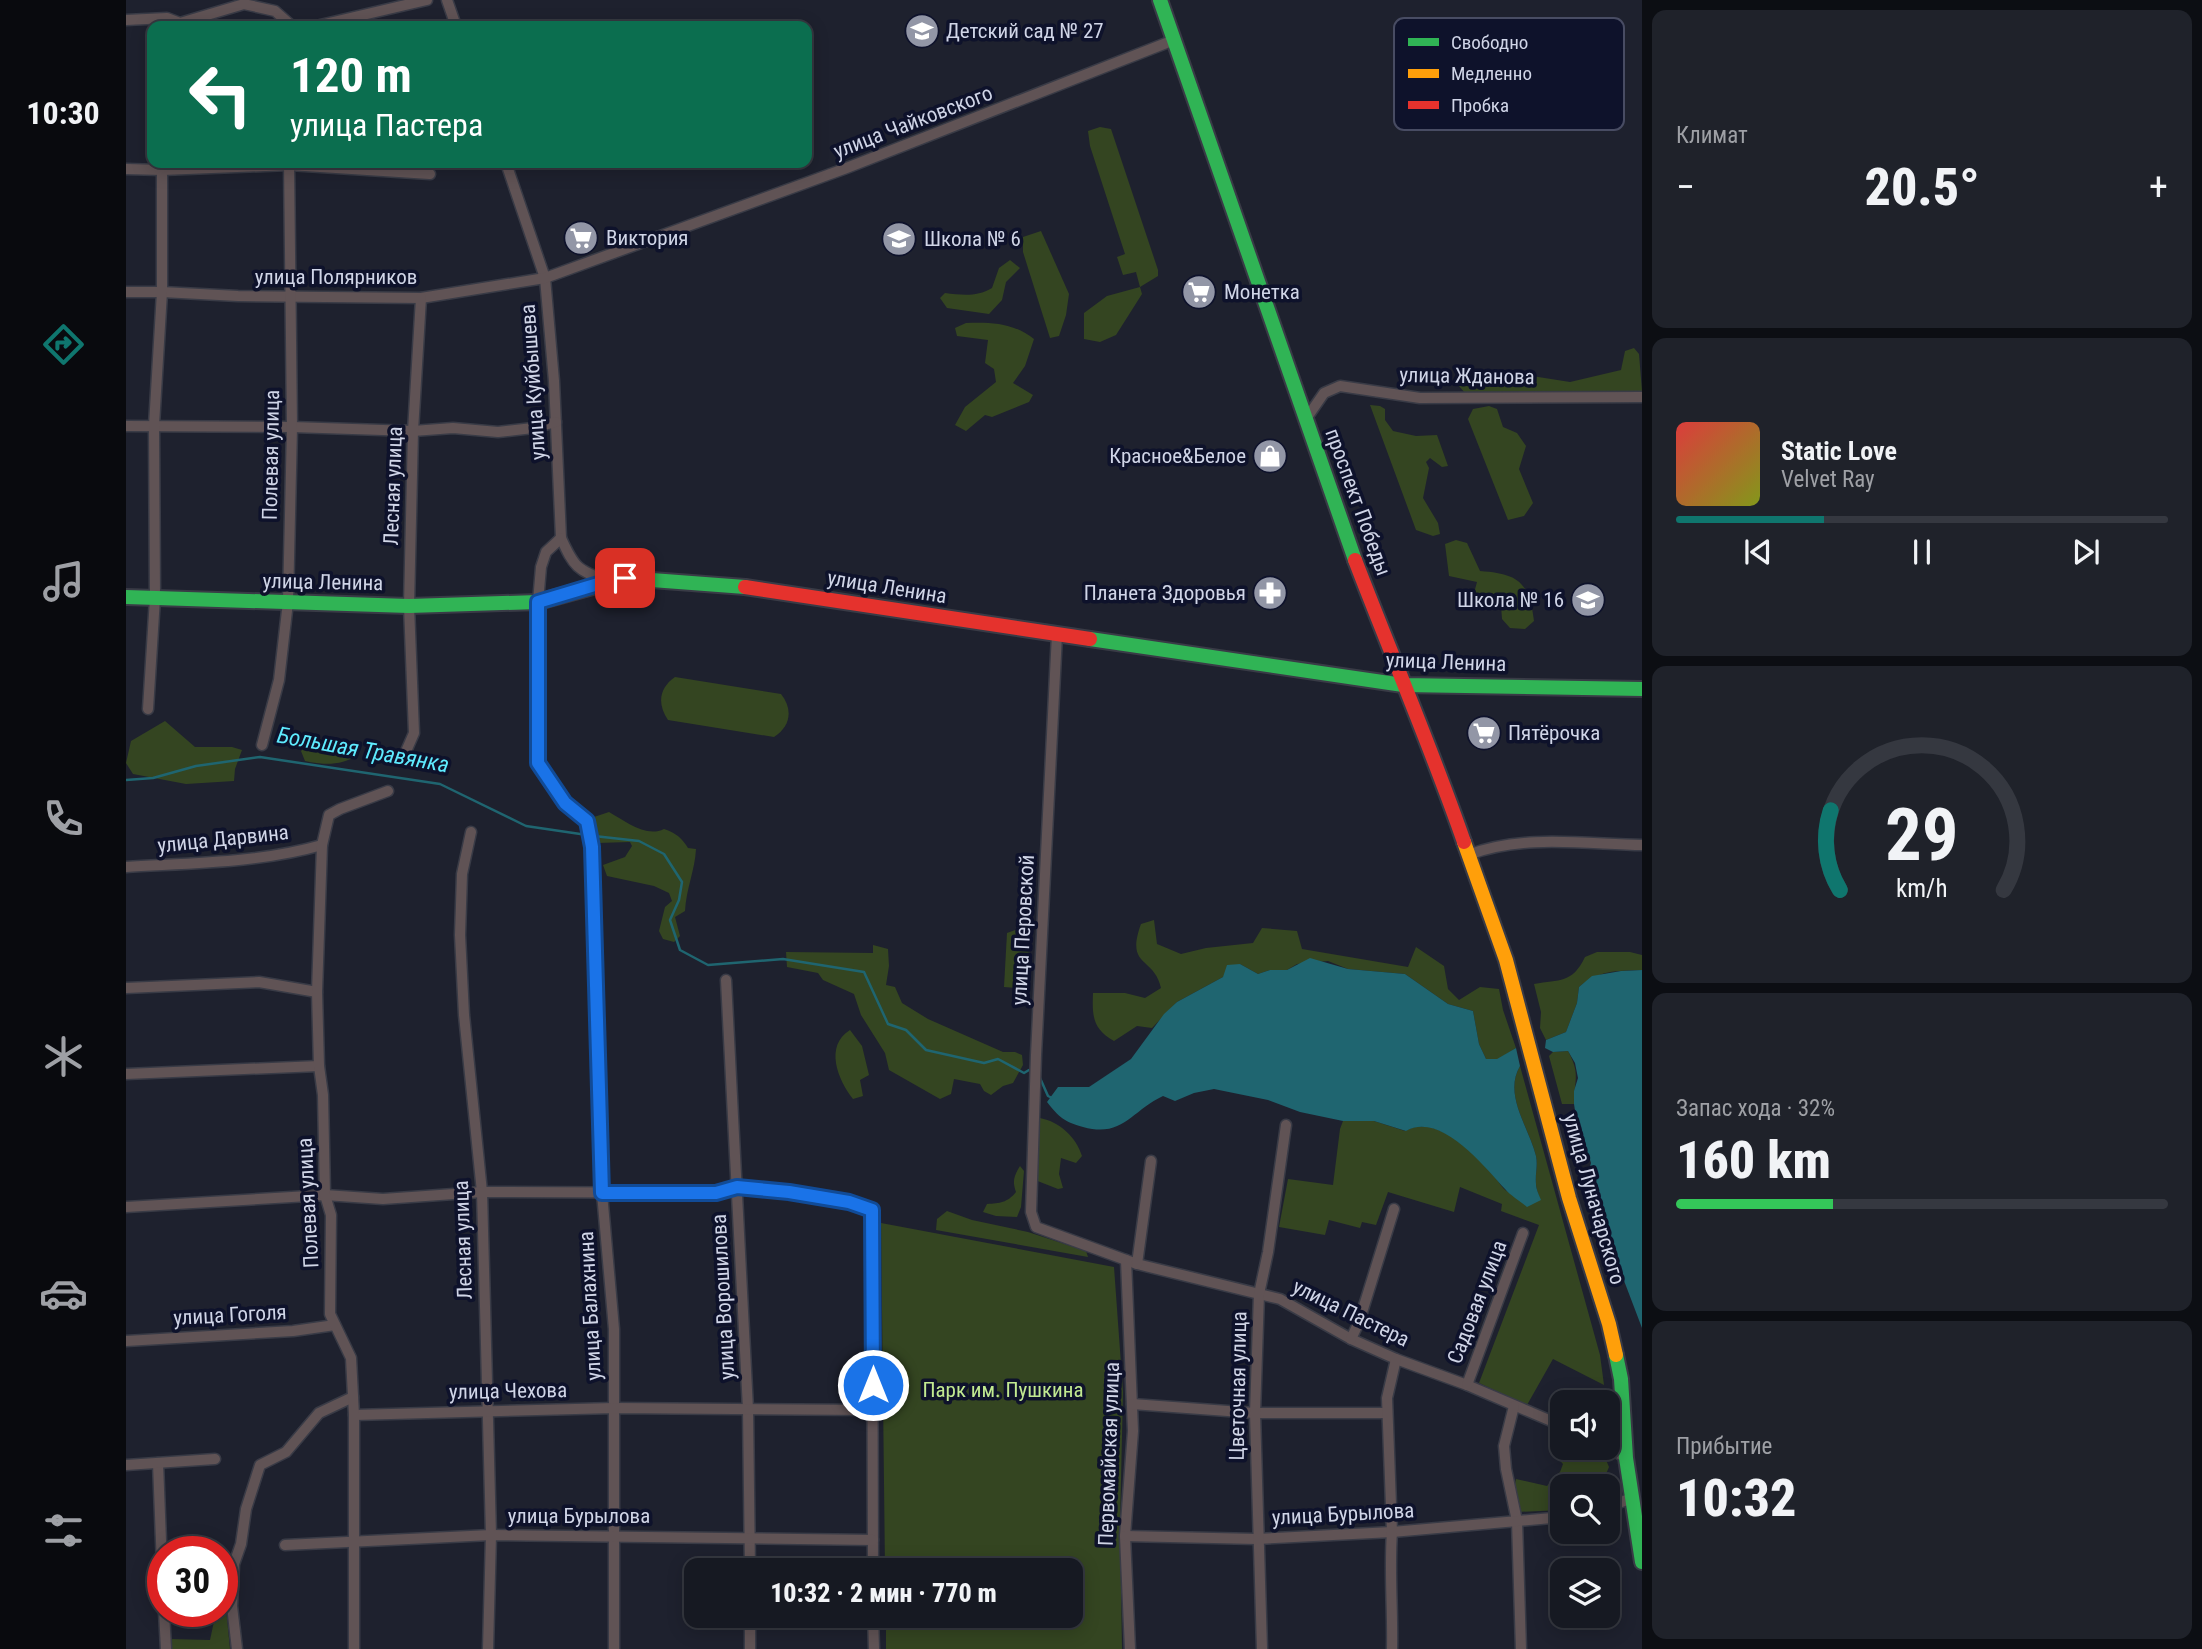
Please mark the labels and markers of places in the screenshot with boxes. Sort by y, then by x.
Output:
school or university icon: Детский сад № 27 [903,12,941,50]
place label: Детский сад № 27 [946,19,1104,43]
supermarket icon: Виктория [562,219,600,257]
school or university icon: Школа № 6 [880,220,918,258]
place label: Виктория [606,226,688,250]
place label: Школа № 6 [924,227,1021,251]
supermarket icon: Монетка [1180,273,1218,311]
place label: Монетка [1224,280,1300,304]
shop icon: Красное&Белое [1251,437,1289,475]
place label: Красное&Белое [1109,444,1246,468]
pin [595,548,655,608]
pharmacy icon: Планета Здоровья [1251,574,1289,612]
place label: Планета Здоровья [1084,581,1246,605]
school or university icon: Школа № 16 [1569,581,1607,619]
place label: Школа № 16 [1457,588,1564,612]
supermarket icon: Пятёрочка [1465,714,1503,752]
place label: Пятёрочка [1508,721,1600,745]

